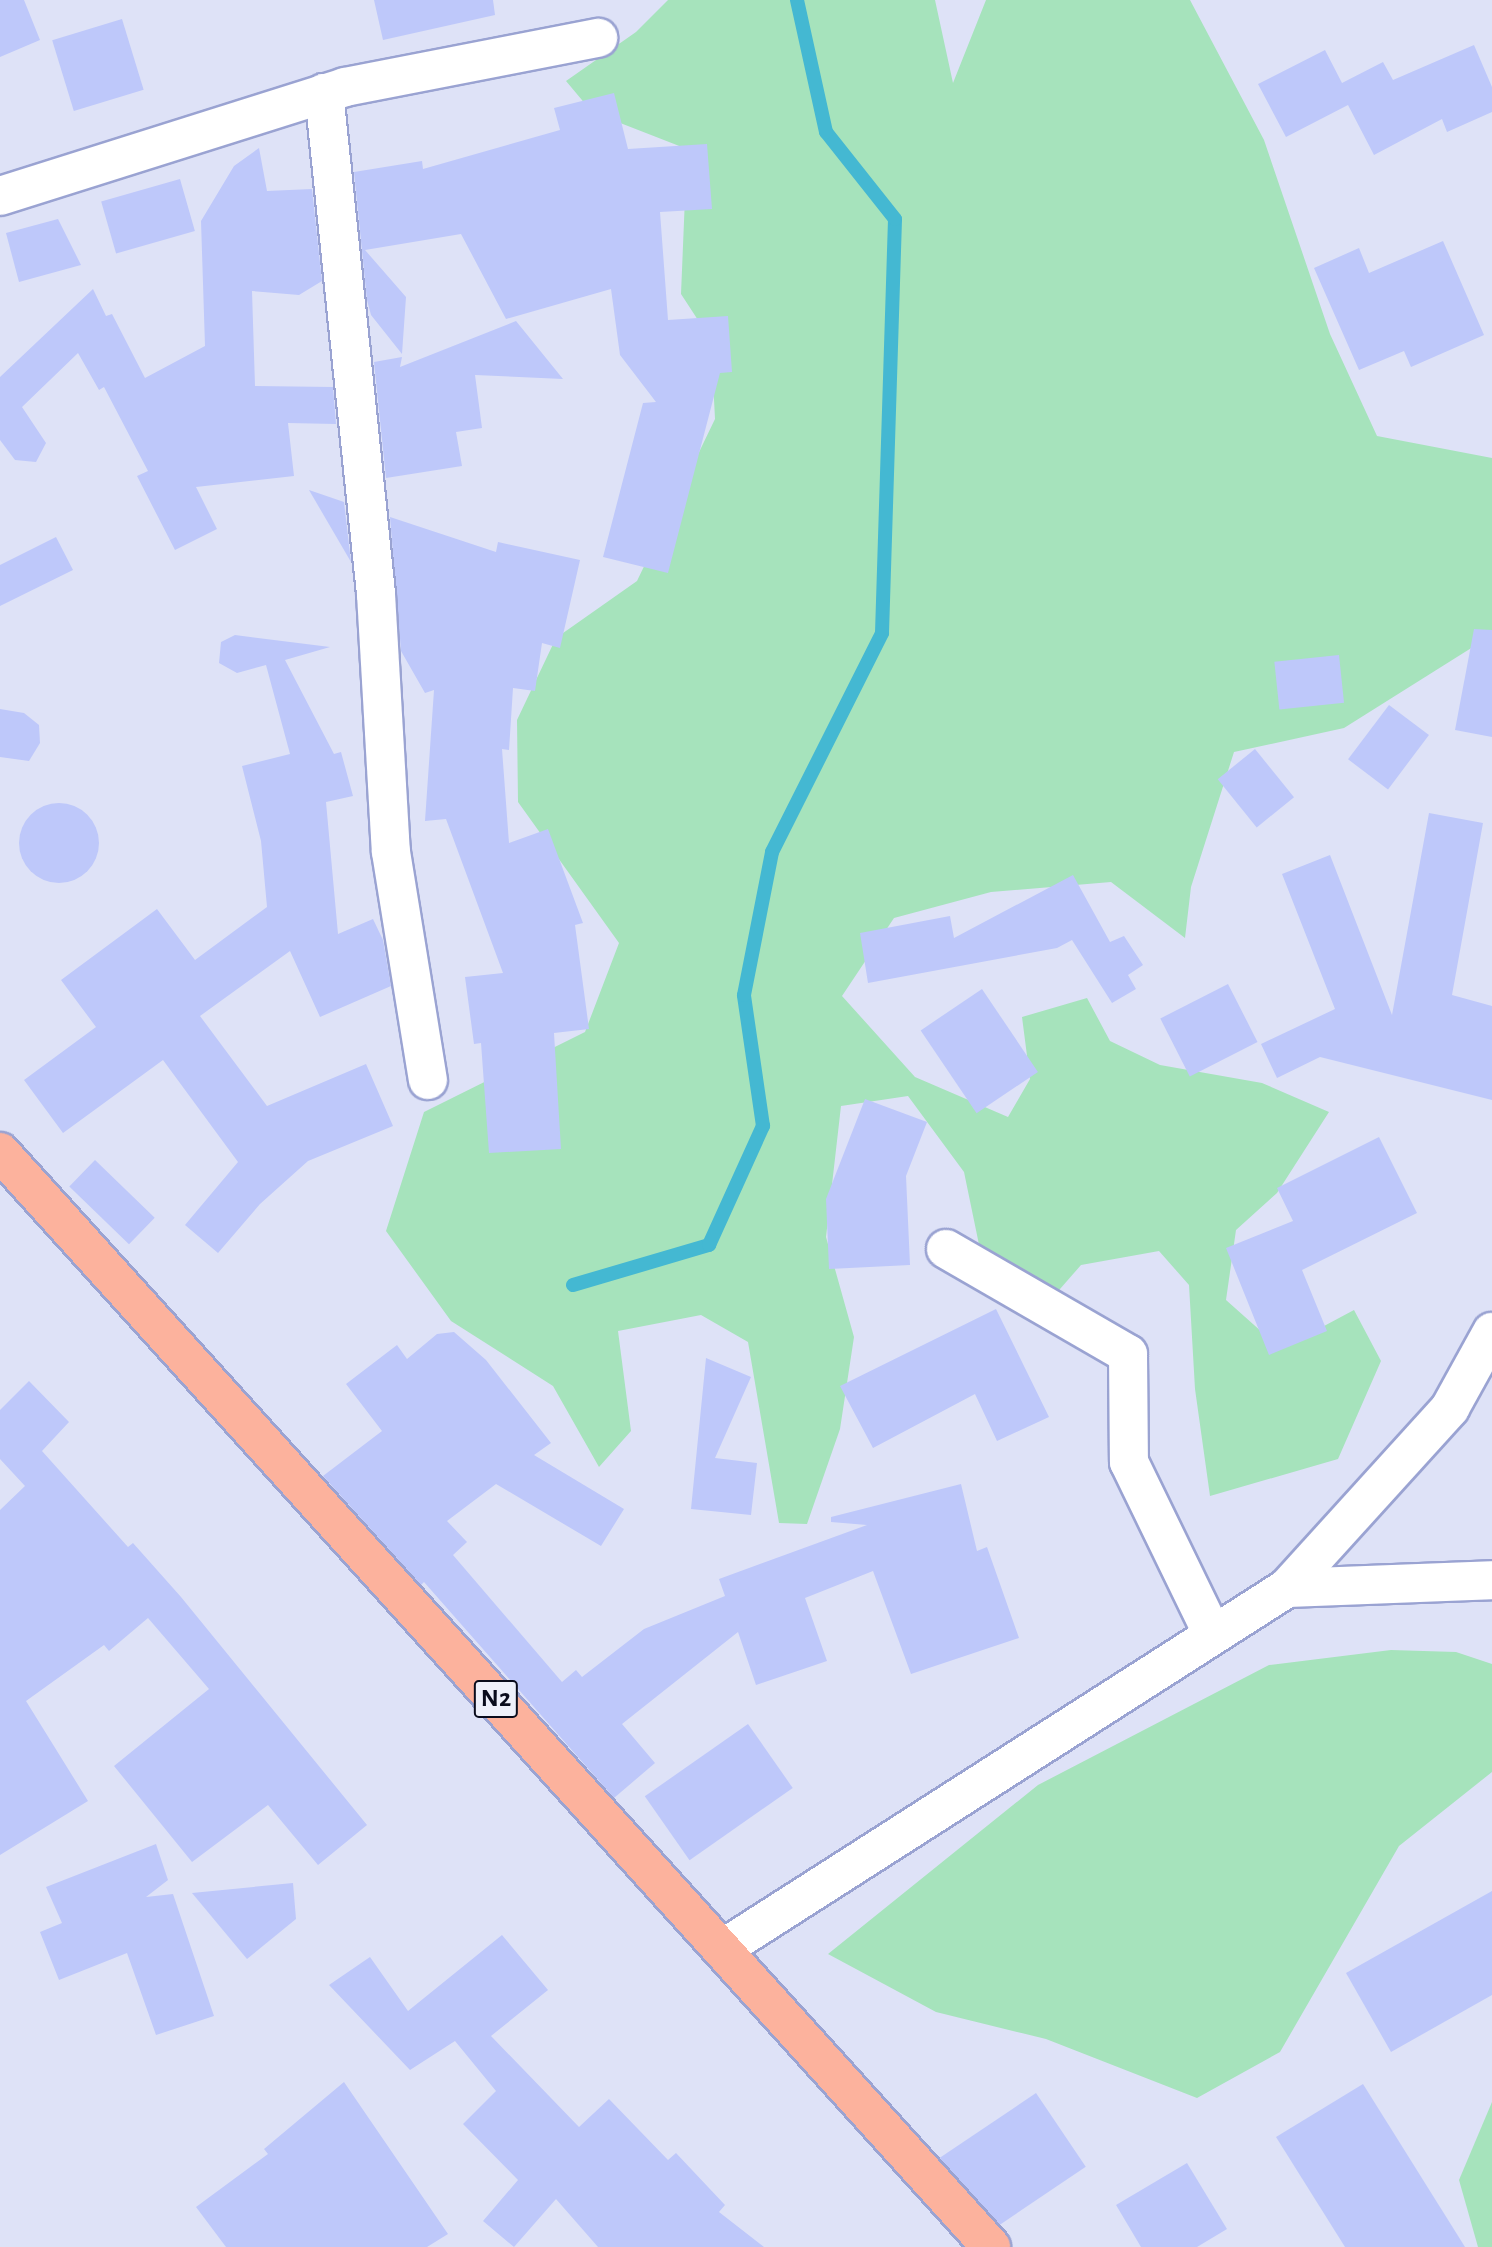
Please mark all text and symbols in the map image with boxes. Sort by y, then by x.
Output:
road number: N2 [473,1676,519,1722]

